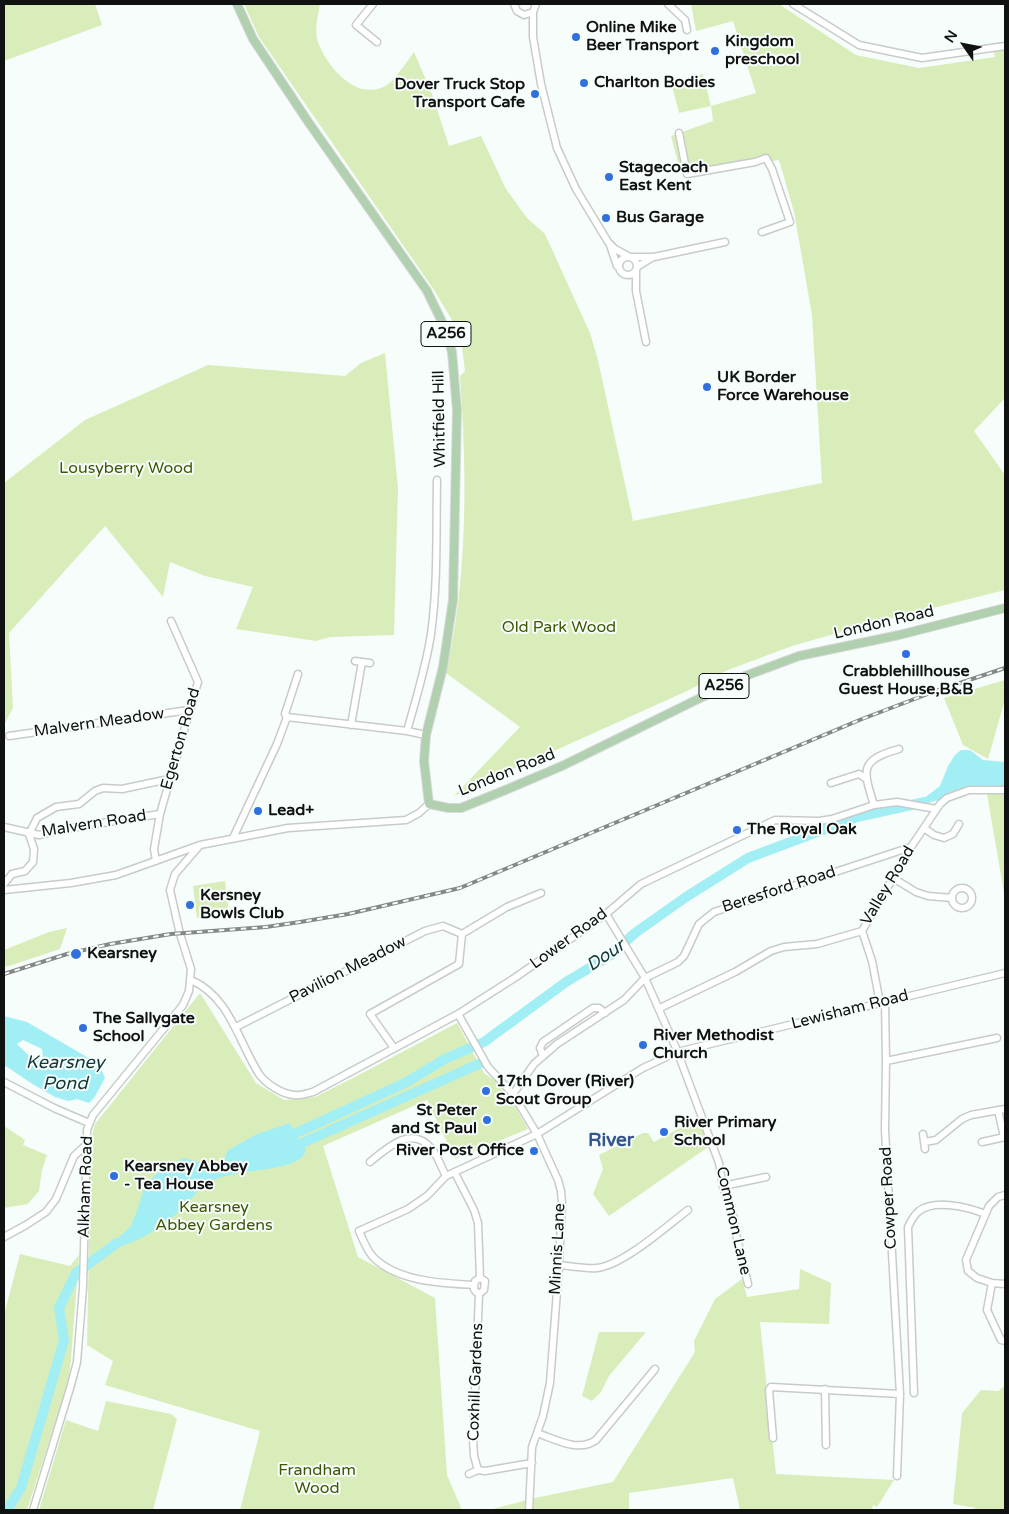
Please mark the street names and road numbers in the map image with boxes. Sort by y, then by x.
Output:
road number: A256 [421,322,471,346]
street label: Whitfield Hill [430,370,450,468]
street label: London Road [832,602,936,644]
road number: A256 [699,674,749,698]
street label: Egerton Road [157,686,205,792]
street label: Malvern Meadow [33,704,165,742]
street label: London Road [456,745,558,801]
street label: Malvern Road [40,806,148,842]
street label: Valley Road [857,843,919,929]
street label: Beresford Road [720,863,838,917]
street label: Lower Road [527,905,611,973]
street label: Pavilion Meadow [286,932,410,1008]
street label: Lewisham Road [789,986,911,1034]
street label: Alkham Road [75,1136,97,1238]
street label: Cowper Road [877,1146,901,1250]
street label: Common Lane [711,1165,755,1277]
street label: Minnis Lane [546,1203,570,1295]
street label: Coxhill Gardens [464,1322,488,1442]

